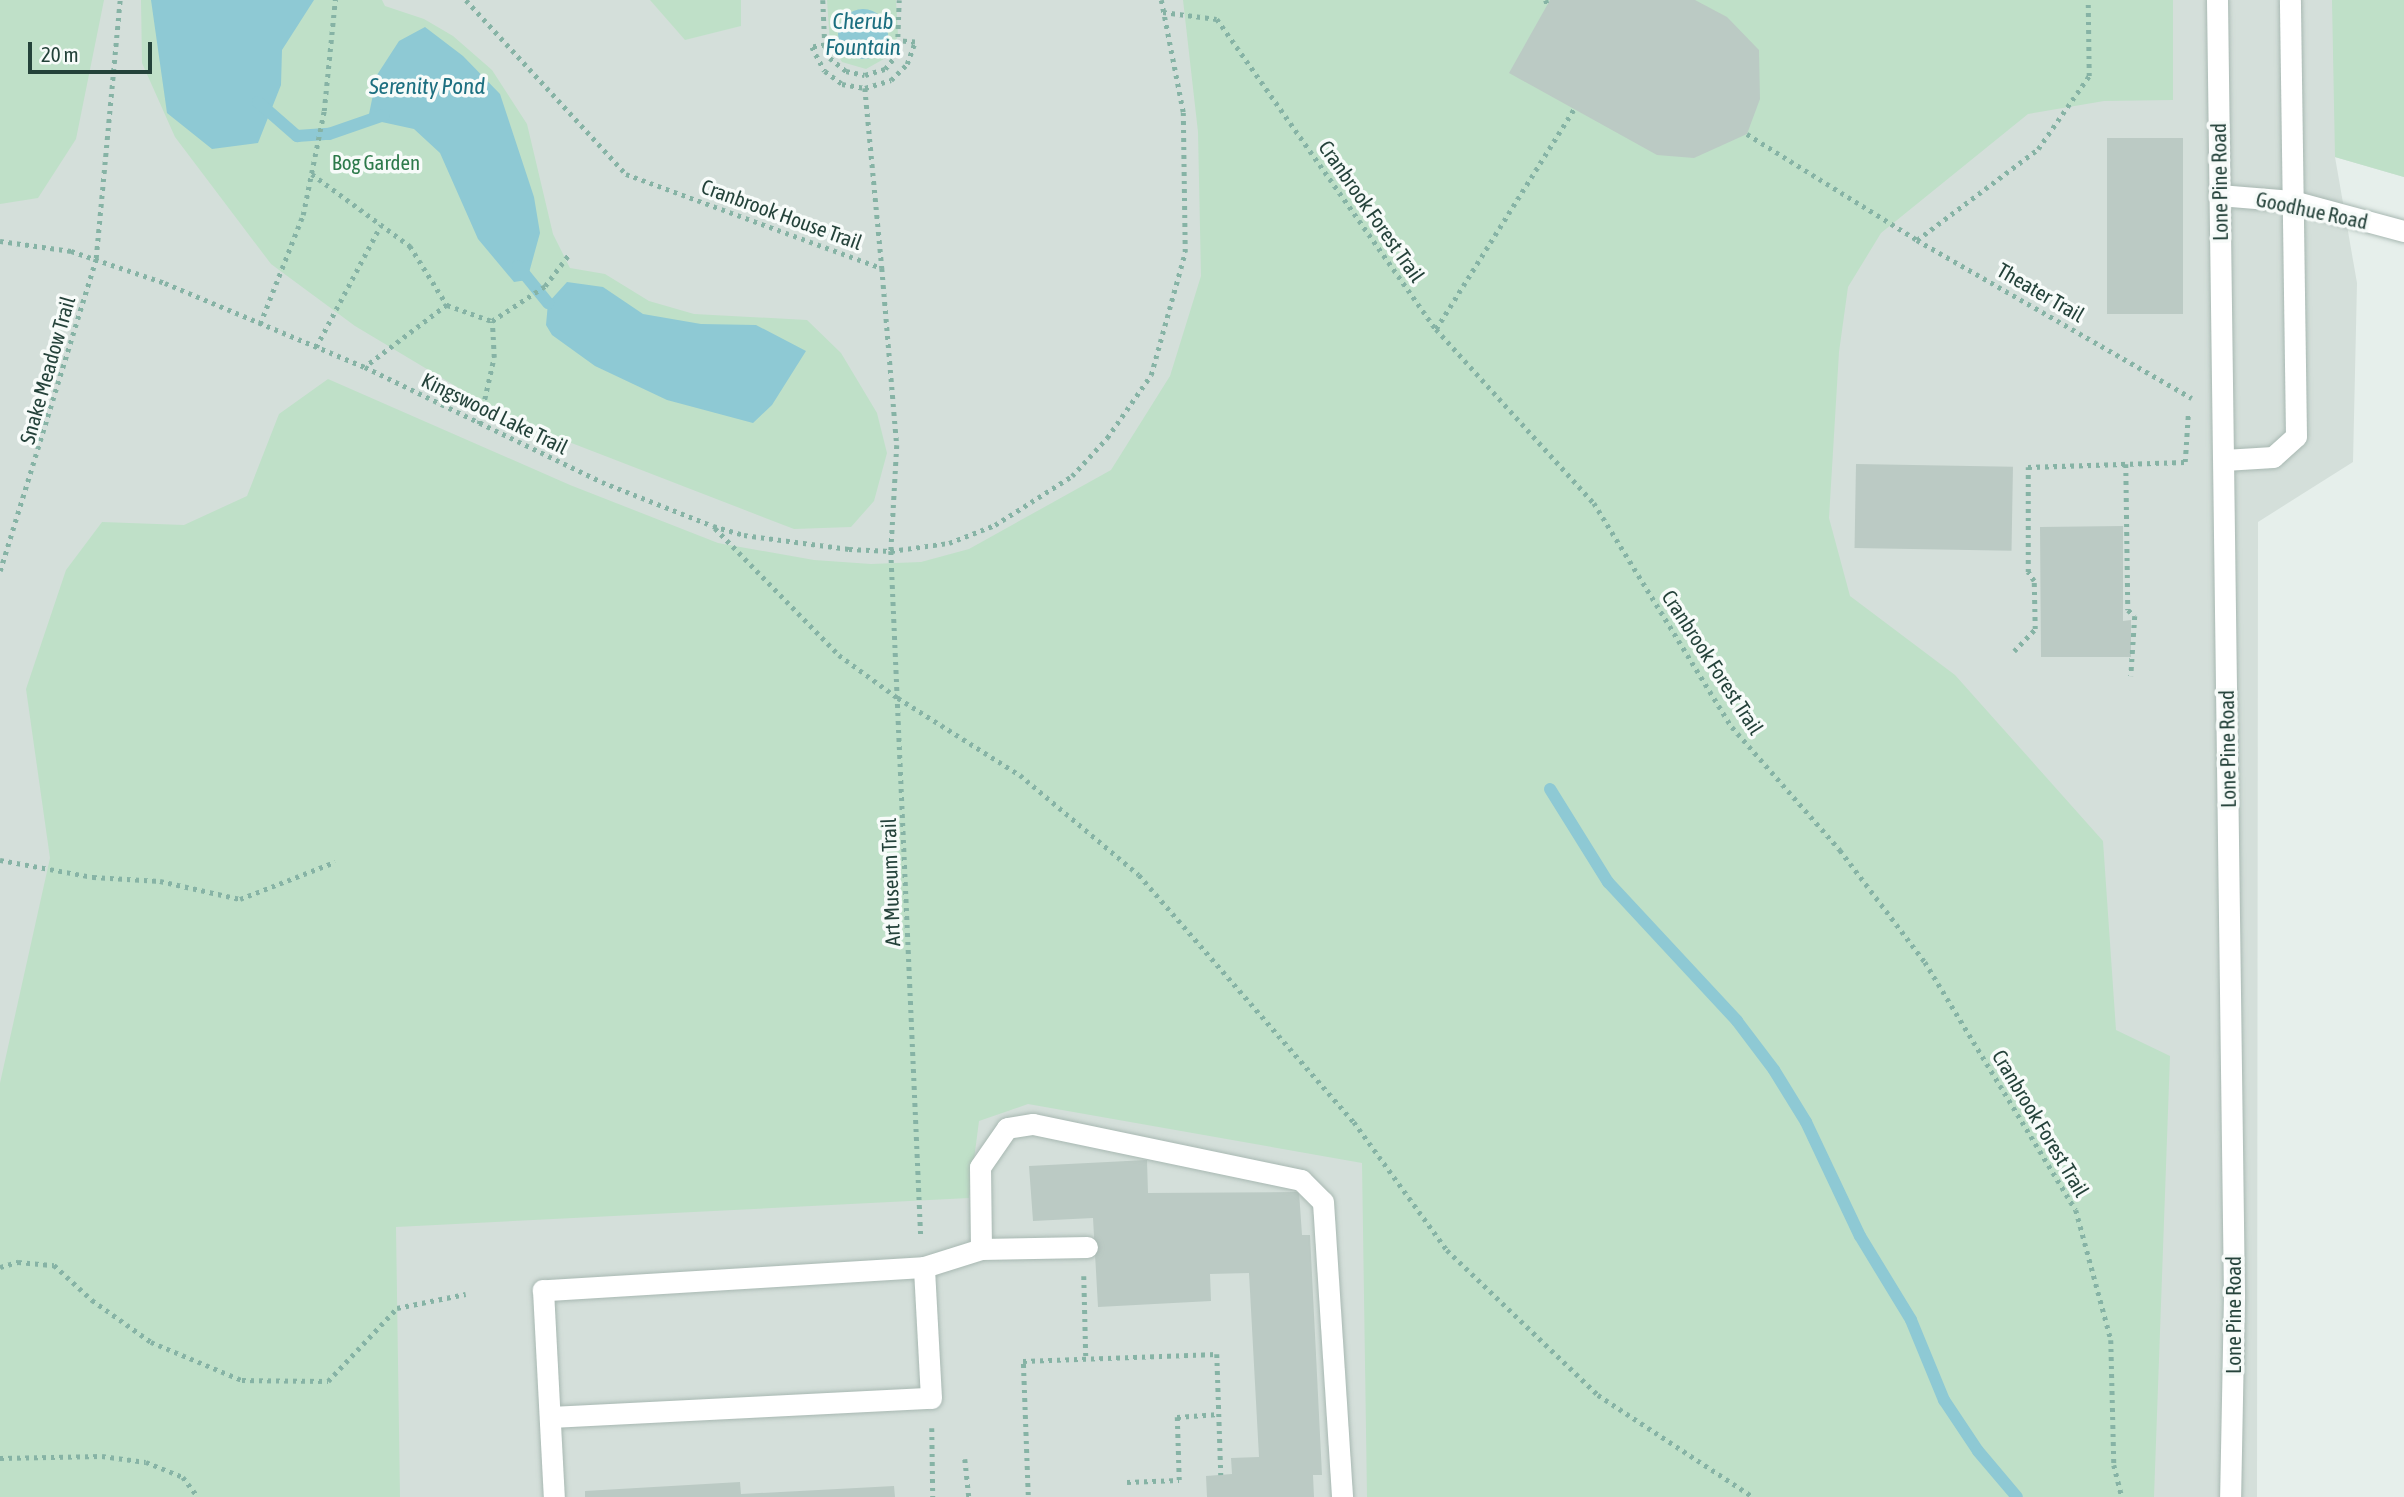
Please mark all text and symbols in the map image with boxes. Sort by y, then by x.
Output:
water label: Cherub Fountain [825,7,901,61]
scale bar [32,28,156,72]
text: 20 m [41,42,79,66]
water label: Serenity Pond [369,72,485,100]
street label: Lone Pine Road [2205,123,2233,241]
street label: Cranbrook Forest Trail [1314,135,1430,287]
park label: Bog Garden [332,149,420,175]
street label: Cranbrook House Trail [698,173,866,255]
street label: Goodhue Road [2254,186,2370,234]
street label: Theater Trail [1993,257,2089,327]
street label: Snake Meadow Trail [14,293,80,447]
street label: Kingswood Lake Trail [418,367,572,459]
street label: Cranbrook Forest Trail [1657,585,1769,739]
street label: Lone Pine Road [2213,690,2241,808]
street label: Art Museum Trail [875,817,905,947]
street label: Cranbrook Forest Trail [1987,1045,2095,1201]
street label: Lone Pine Road [2220,1256,2246,1374]

